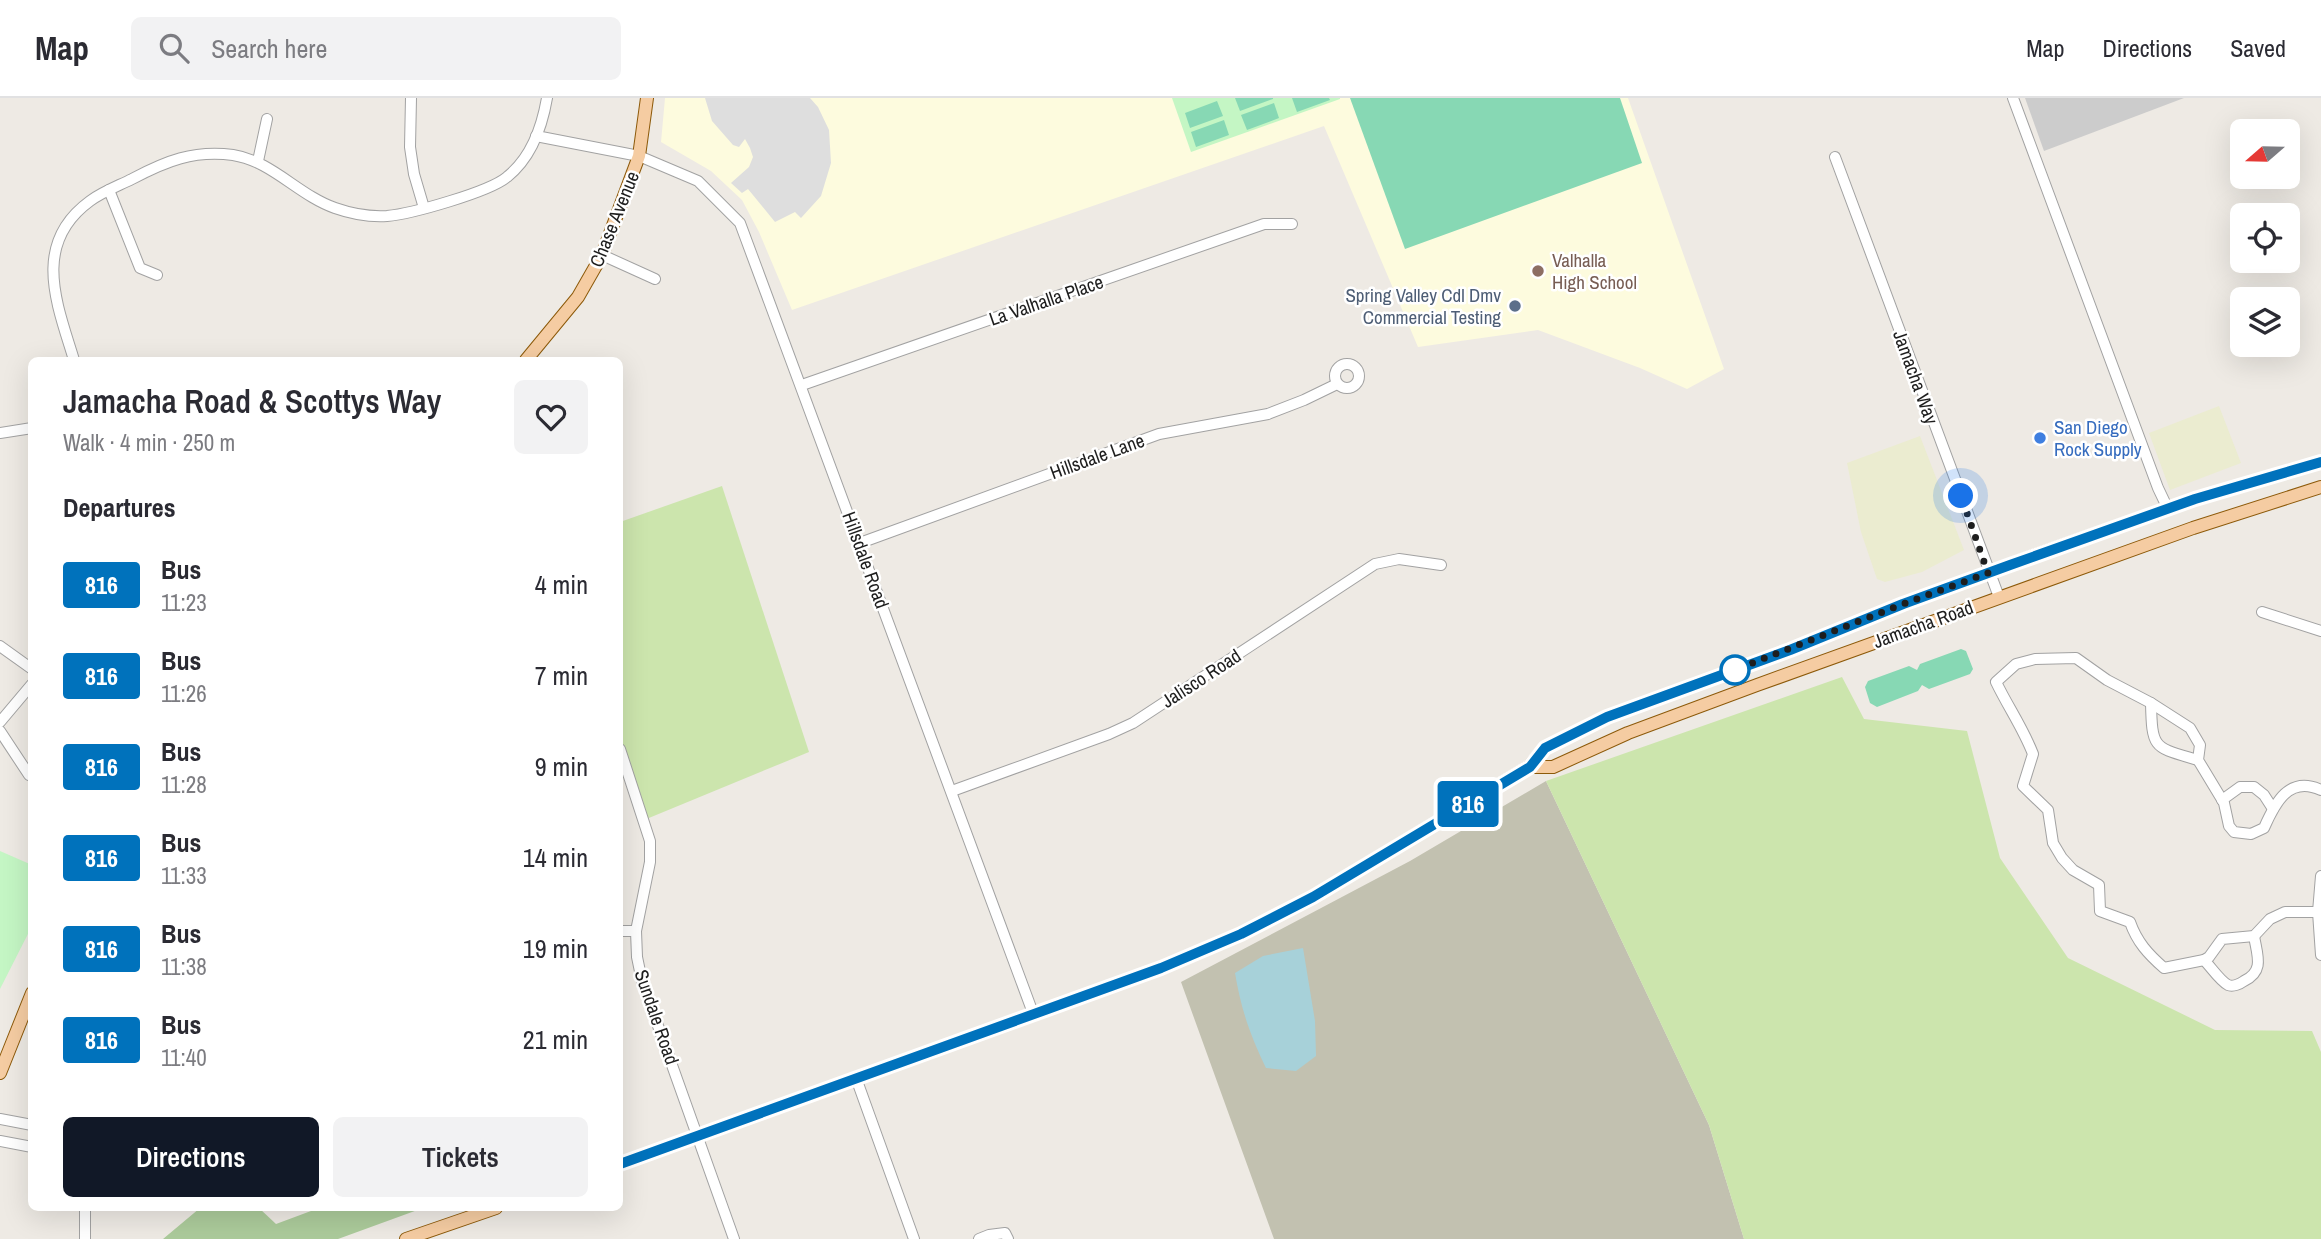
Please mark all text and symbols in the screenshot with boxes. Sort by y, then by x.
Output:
search box [131,17,621,80]
text: Map [35,26,89,70]
icon: search [155,29,193,67]
text: Search here [211,31,327,66]
text: Map [2026,32,2064,64]
text: Directions [2102,32,2192,64]
text: Saved [2230,32,2286,64]
north arrow [2230,119,2300,189]
map controls [2230,119,2300,357]
street label: Chase Avenue [583,167,645,271]
button: locate [2230,203,2300,273]
place label: Valhalla High School [1552,247,1637,295]
marker: Valhalla High School [1530,263,1546,279]
street label: La Valhalla Place [985,268,1107,332]
place label: Spring Valley Cdl Dmv Commercial Testing [1345,282,1501,330]
button: layers [2230,287,2300,357]
marker: Spring Valley Cdl Dmv Commercial Testing [1507,298,1523,314]
street label: Jamacha Way [1887,326,1945,428]
text: Jamacha Road & Scottys Way [63,379,441,423]
button: heart [514,380,588,454]
place label: San Diego Rock Supply [2054,414,2142,462]
text: Walk · 4 min · 250 m [63,427,235,458]
street label: Hillsdale Lane [1046,427,1148,485]
marker: San Diego Rock Supply [2032,430,2048,446]
your location [1943,478,1978,513]
text: Departures [63,490,176,525]
street label: Hillsdale Road [836,508,896,612]
text: Bus [161,552,201,587]
text: 4 min [535,567,588,602]
text: 816 [85,569,118,601]
text: 11:23 [161,587,207,618]
street label: Jamacha Road [1869,594,1977,654]
text: Bus [161,643,201,678]
street label: Jalisco Road [1156,643,1246,713]
unlabelled marker [1720,655,1750,685]
text: 7 min [535,658,588,693]
text: 816 [85,660,118,692]
text: 11:26 [161,678,207,709]
text: Bus [161,734,201,769]
text: 9 min [535,749,588,784]
text: 816 [85,751,118,783]
text: 11:28 [161,769,207,800]
line badge: 816 [1428,781,1508,827]
text: 816 [1452,788,1484,820]
text: Bus [161,825,201,860]
text: 14 min [523,840,588,875]
text: 816 [85,842,118,874]
text: 11:33 [161,860,207,891]
text: Bus [161,916,201,951]
text: 19 min [523,931,588,966]
text: 816 [85,933,118,965]
text: 11:38 [161,951,207,982]
street label: Sundale Road [629,966,685,1068]
text: Bus [161,1007,201,1042]
text: 21 min [523,1022,588,1057]
text: 816 [85,1024,118,1056]
text: 11:40 [161,1042,207,1073]
button: Directions [63,1117,319,1197]
button: Tickets [333,1117,588,1197]

